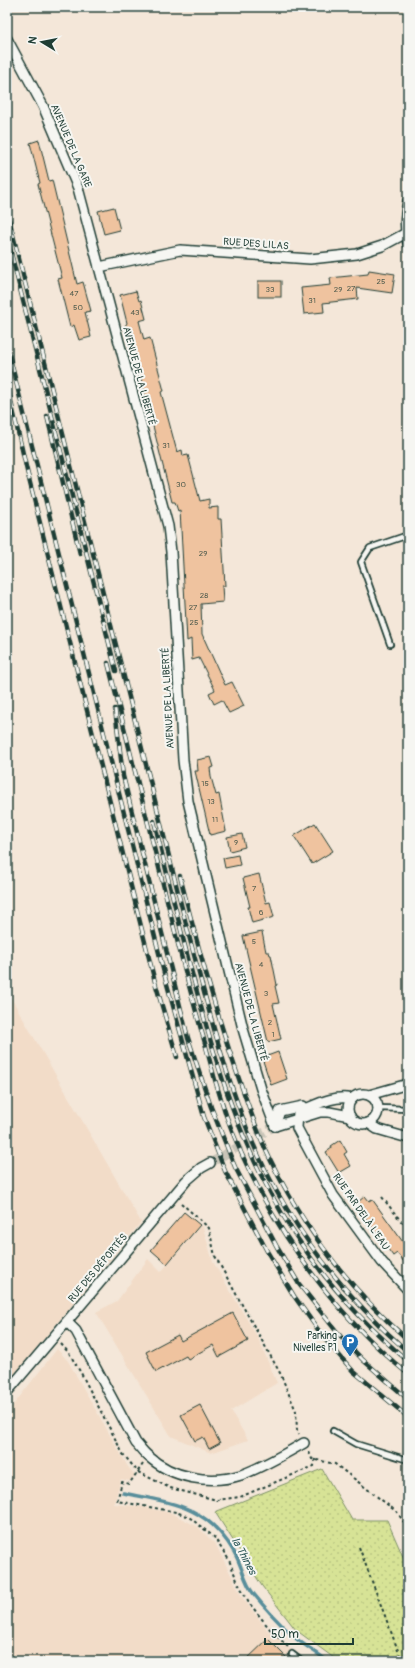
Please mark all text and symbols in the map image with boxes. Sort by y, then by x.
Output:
north arrow [22,22,62,62]
text: N [26,35,40,45]
street label: AVENUE DE LA GARE [48,103,94,189]
street label: RUE DES LILAS [223,236,289,252]
house number: 25 [377,277,385,286]
house number: 27 [347,284,356,293]
house number: 33 [266,285,275,294]
house number: 29 [334,285,342,294]
house number: 47 [70,289,79,298]
house number: 31 [308,296,316,305]
house number: 50 [73,303,83,312]
house number: 43 [130,308,140,317]
street label: AVENUE DE LA LIBERTÉ [120,325,159,427]
house number: 31 [162,441,170,450]
house number: 30 [176,480,186,489]
house number: 29 [199,549,207,558]
house number: 28 [200,591,208,600]
house number: 27 [189,603,198,612]
house number: 25 [190,618,198,627]
street label: AVENUE DE LA LIBERTÉ [158,647,177,749]
house number: 15 [201,779,209,788]
house number: 13 [207,797,215,806]
house number: 11 [212,815,218,824]
house number: 9 [234,838,238,847]
house number: 7 [252,884,257,893]
house number: 6 [259,908,264,917]
house number: 5 [252,937,256,946]
house number: 4 [259,960,264,969]
street label: AVENUE DE LA LIBERTÉ [232,961,271,1063]
house number: 3 [264,989,269,998]
house number: 2 [268,1018,273,1027]
house number: 1 [271,1030,275,1039]
street label: RUE PAR DELÀ L'EAU [330,1171,393,1253]
street label: RUE DES DÉPORTÉS [65,1231,130,1305]
place label: Parking Nivelles P1 [293,1330,337,1354]
parking icon: Parking Nivelles P1 [340,1332,360,1357]
water label: la Thines [229,1535,260,1578]
scale bar [265,1620,353,1646]
text: 50 m [271,1627,299,1642]

